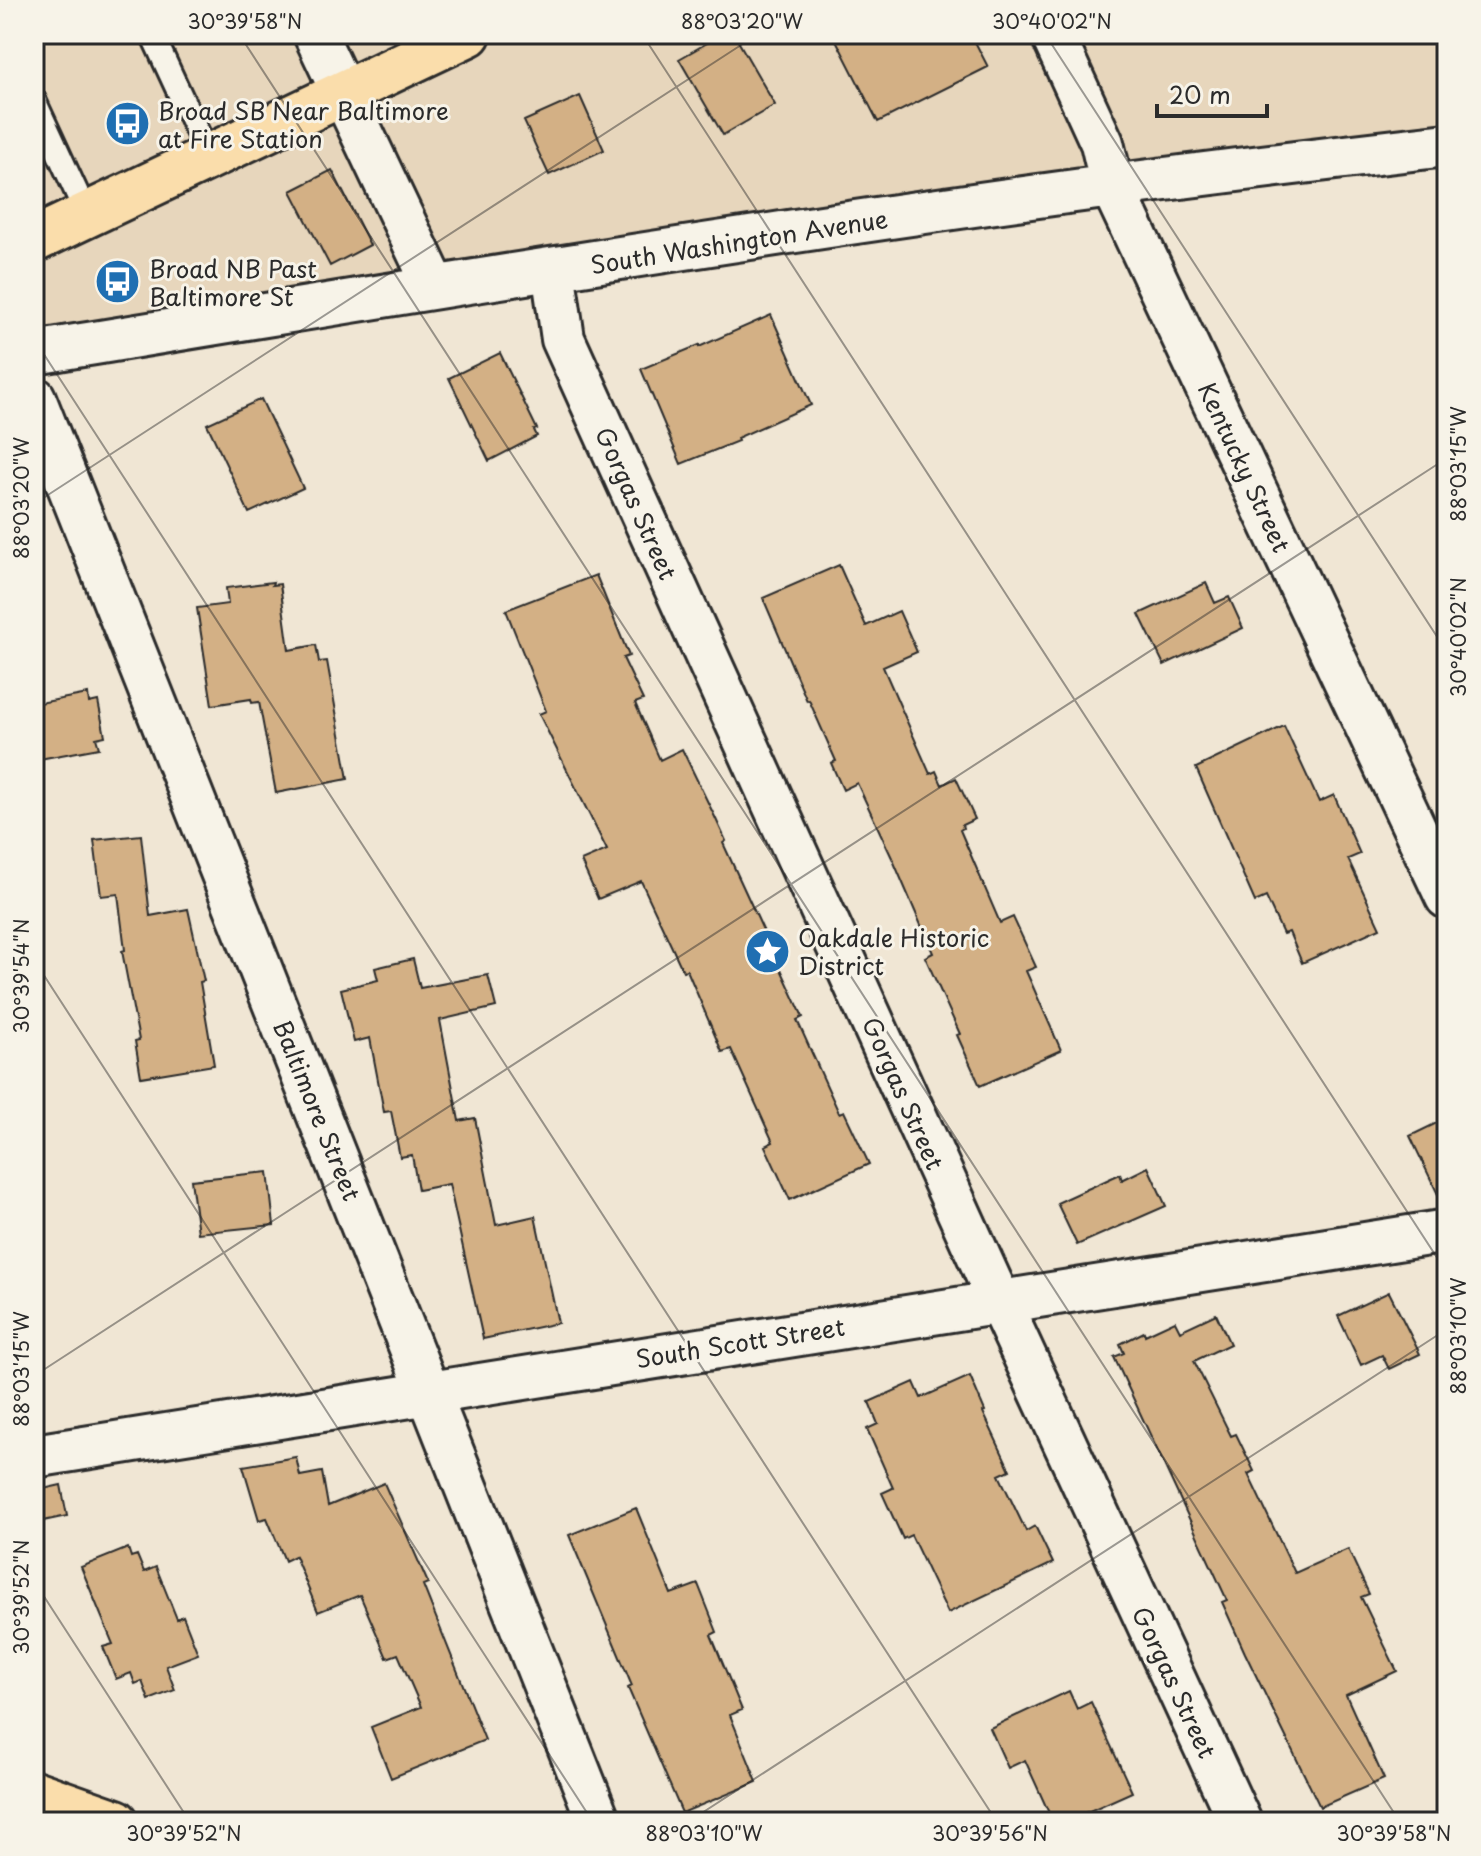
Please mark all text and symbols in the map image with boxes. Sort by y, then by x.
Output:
text: 30°39'58"N [188,6,302,36]
text: 88°03'20"W [681,6,804,36]
text: 30°40'02"N [992,6,1112,36]
scale bar [1157,68,1267,118]
text: 20 m [1169,76,1231,112]
place label: Broad SB Near Baltimore at Fire Station [158,92,449,156]
bus stop icon: Broad SB Near Baltimore at Fire Station [103,100,151,148]
street label: South Washington Avenue [588,200,890,282]
place label: Broad NB Past Baltimore St [149,250,317,314]
bus stop icon: Broad NB Past Baltimore St [94,258,142,306]
street label: Kentucky Street [1190,376,1300,558]
text: 88°03'15"W [1443,406,1473,522]
street label: Gorgas Street [587,421,687,585]
text: 88°03'20"W [6,436,36,559]
text: 30°40'02"N [1443,577,1473,697]
text: 30°39'54"N [6,918,36,1034]
place label: Oakdale Historic District [798,919,989,983]
place icon: Oakdale Historic District [743,927,791,975]
street label: Gorgas Street [854,1011,954,1175]
street label: Baltimore Street [265,1014,371,1206]
text: 88°03'10"W [1443,1277,1473,1395]
street label: South Scott Street [633,1308,847,1376]
text: 88°03'15"W [6,1311,36,1427]
text: 30°39'52"N [6,1539,36,1655]
street label: Gorgas Street [1124,1600,1226,1764]
text: 30°39'52"N [126,1818,242,1848]
text: 88°03'10"W [645,1818,763,1848]
text: 30°39'56"N [932,1818,1048,1848]
text: 30°39'58"N [1337,1818,1451,1848]

